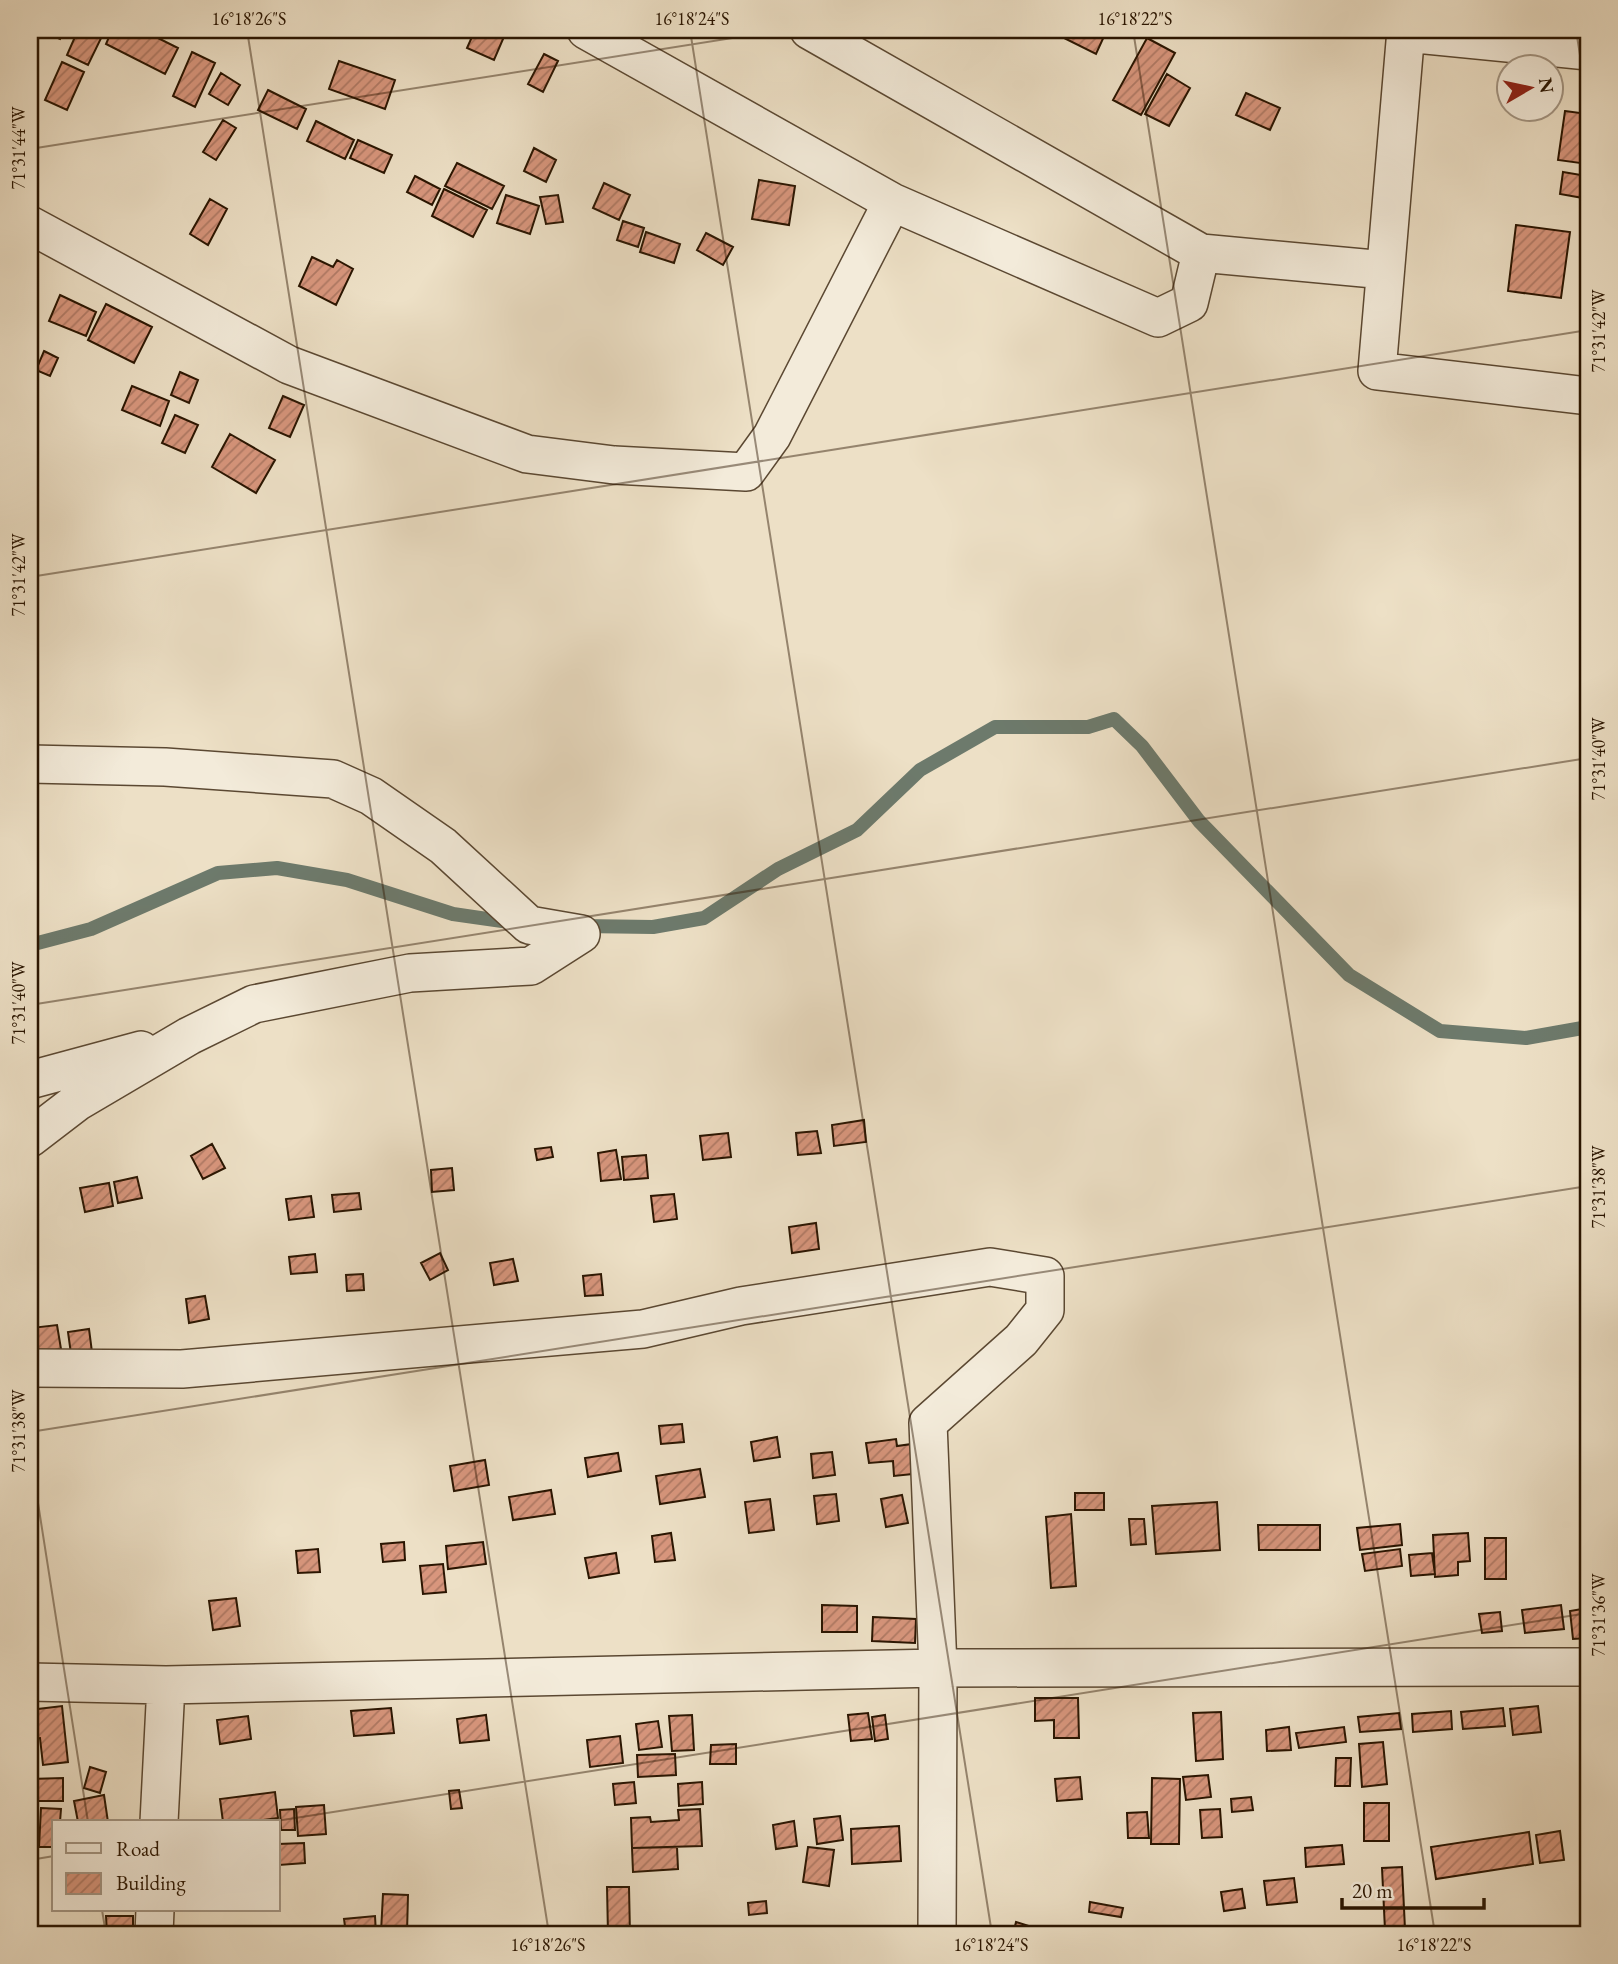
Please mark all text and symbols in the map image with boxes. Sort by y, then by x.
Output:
text: 16°18'26"S [212,7,286,30]
text: 16°18'24"S [655,7,729,30]
text: 16°18'22"S [1098,7,1172,30]
north arrow [1496,52,1566,122]
text: N [1533,76,1560,96]
text: 71°31'44"W [7,106,30,190]
text: 71°31'42"W [1587,289,1610,373]
text: 71°31'42"W [7,533,30,617]
text: 71°31'40"W [1587,717,1610,801]
text: 71°31'40"W [7,961,30,1045]
text: 71°31'38"W [1587,1145,1610,1229]
text: 71°31'38"W [7,1389,30,1473]
text: 71°31'36"W [1587,1573,1610,1657]
legend [52,1820,280,1912]
text: Road [116,1835,160,1862]
scale bar [1342,1866,1483,1910]
text: Building [116,1869,186,1896]
text: 20 m [1352,1877,1393,1904]
text: 16°18'26"S [511,1933,585,1956]
text: 16°18'24"S [954,1933,1028,1956]
text: 16°18'22"S [1397,1933,1471,1956]

